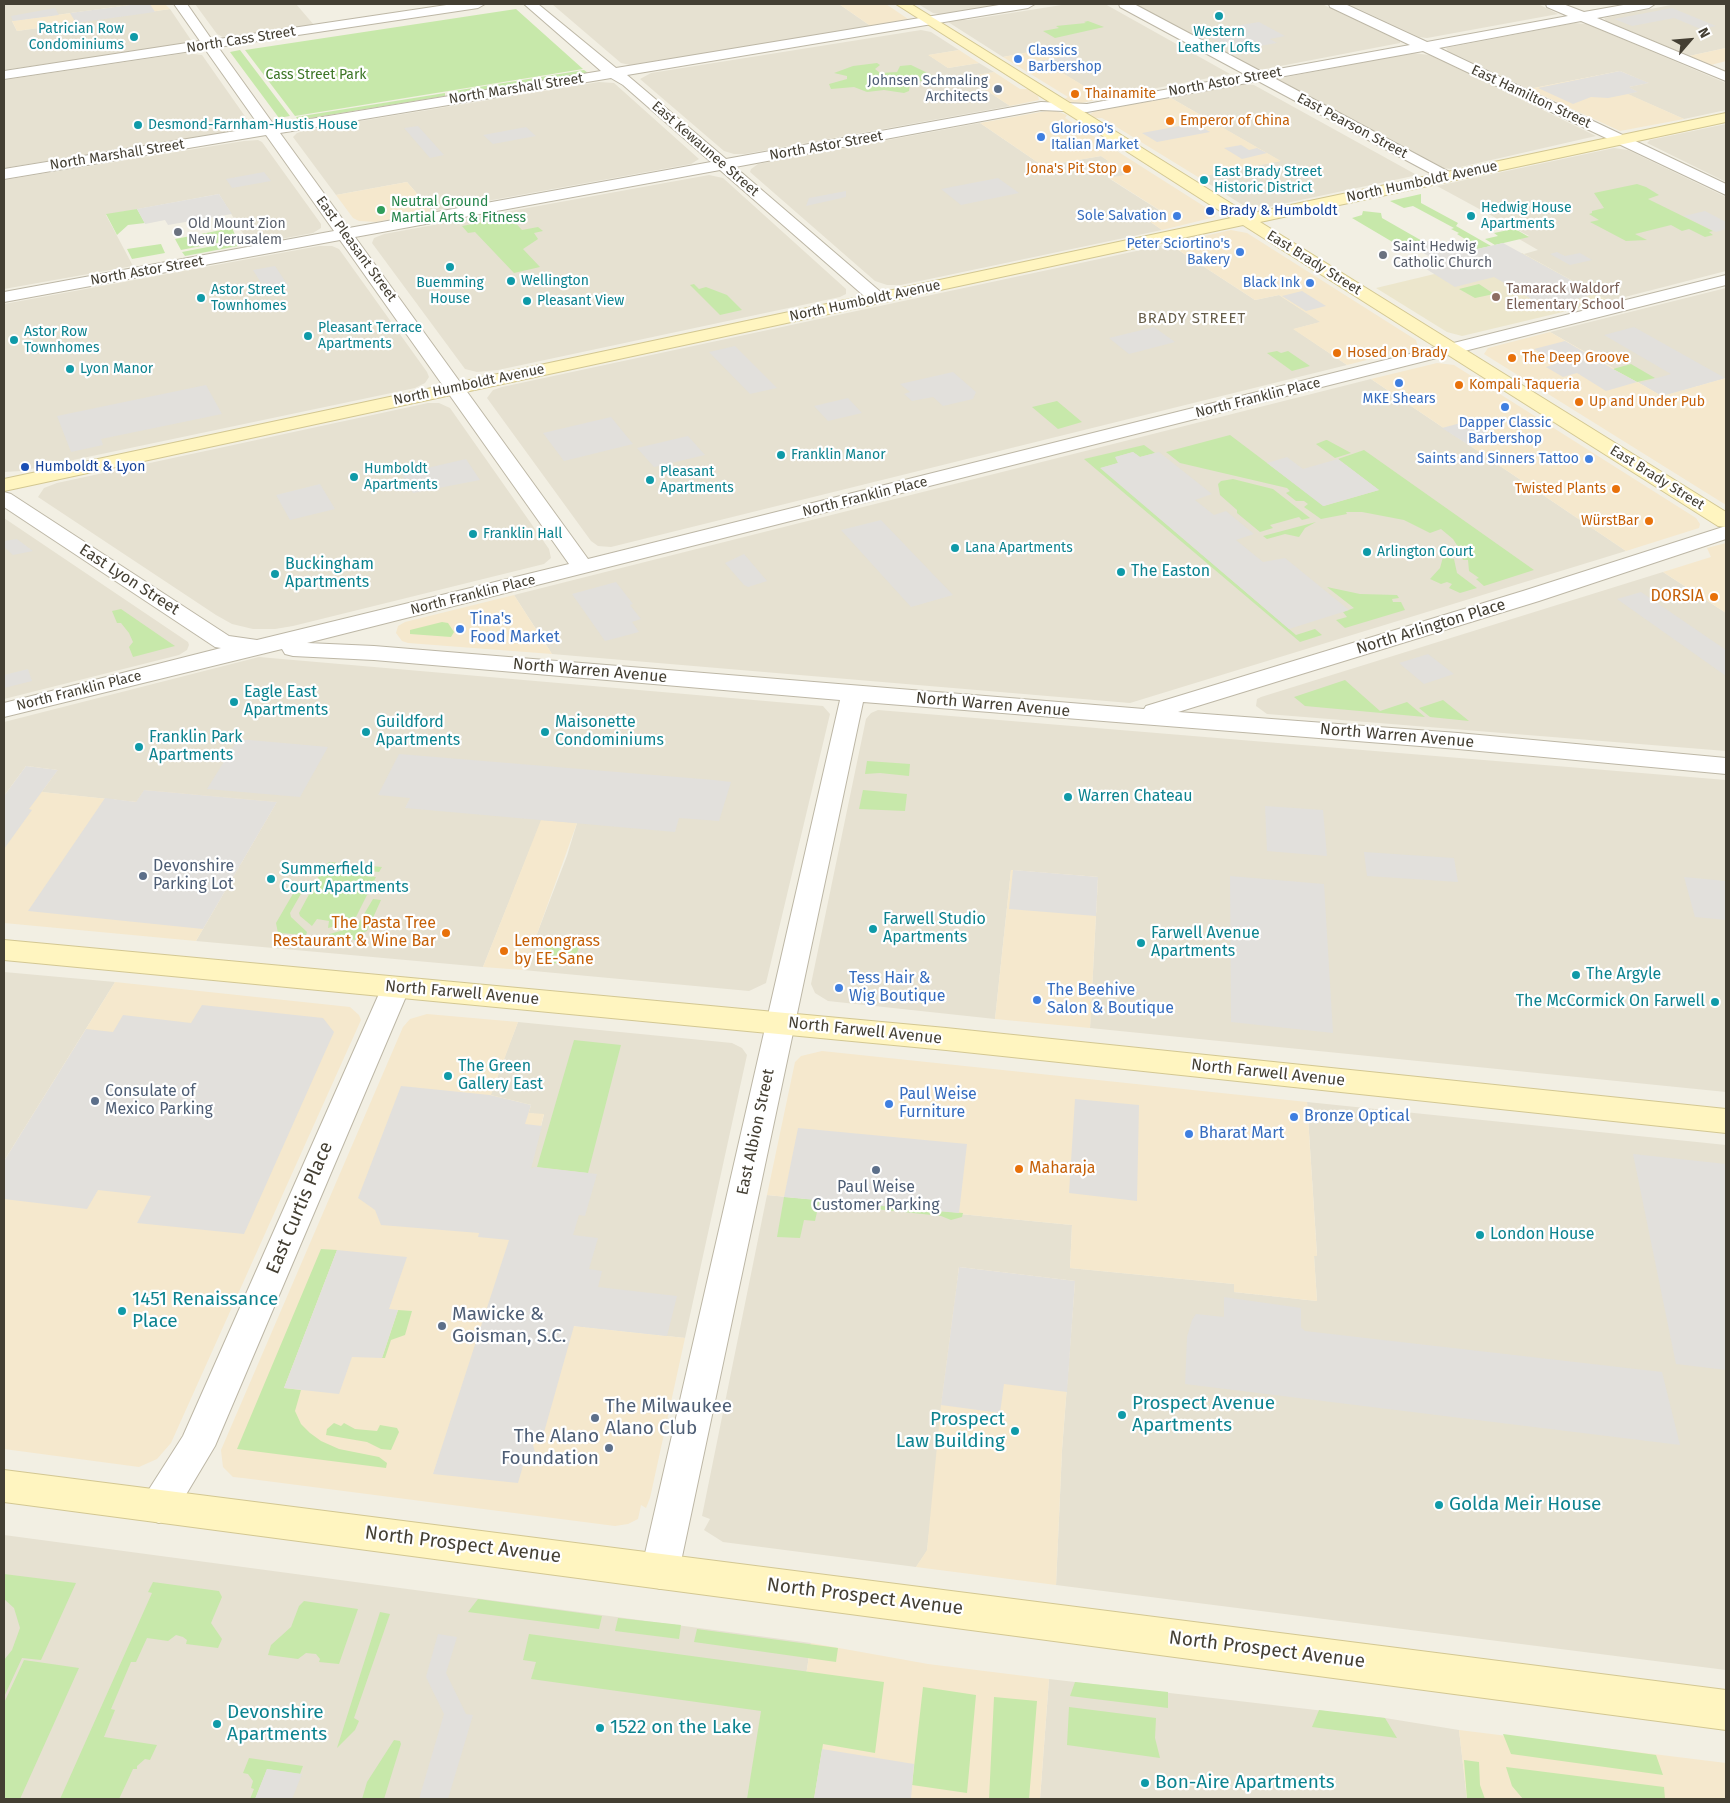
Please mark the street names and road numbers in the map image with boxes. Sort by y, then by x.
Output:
street label: North Cass Street [185,23,297,57]
street label: East Hamilton Street [1468,62,1594,132]
street label: North Astor Street [1167,64,1283,100]
street label: North Marshall Street [448,70,584,108]
street label: East Pearson Street [1294,90,1410,162]
street label: East Kewaunee Street [648,98,762,200]
street label: North Astor Street [768,128,884,164]
street label: North Marshall Street [49,136,185,174]
street label: North Humboldt Avenue [1345,158,1499,206]
street label: East Pleasant Street [312,193,400,305]
street label: East Brady Street [1264,227,1364,299]
street label: North Astor Street [89,253,205,289]
street label: North Humboldt Avenue [788,277,942,325]
street label: North Humboldt Avenue [392,361,546,409]
street label: North Franklin Place [1194,374,1322,422]
street label: East Brady Street [1607,442,1707,514]
street label: North Franklin Place [801,473,929,521]
street label: East Lyon Street [75,541,183,619]
street label: North Franklin Place [409,571,537,619]
street label: North Arlington Place [1354,595,1508,659]
street label: North Warren Avenue [512,655,668,687]
street label: North Franklin Place [15,667,143,715]
street label: North Warren Avenue [915,689,1071,721]
street label: North Warren Avenue [1319,720,1475,752]
street label: North Farwell Avenue [384,977,540,1009]
street label: North Farwell Avenue [787,1013,943,1049]
street label: North Farwell Avenue [1190,1055,1346,1091]
street label: East Albion Street [733,1067,779,1197]
street label: East Curtis Place [262,1138,338,1278]
street label: North Prospect Avenue [364,1522,562,1568]
street label: North Prospect Avenue [766,1574,964,1620]
street label: North Prospect Avenue [1168,1627,1366,1673]

